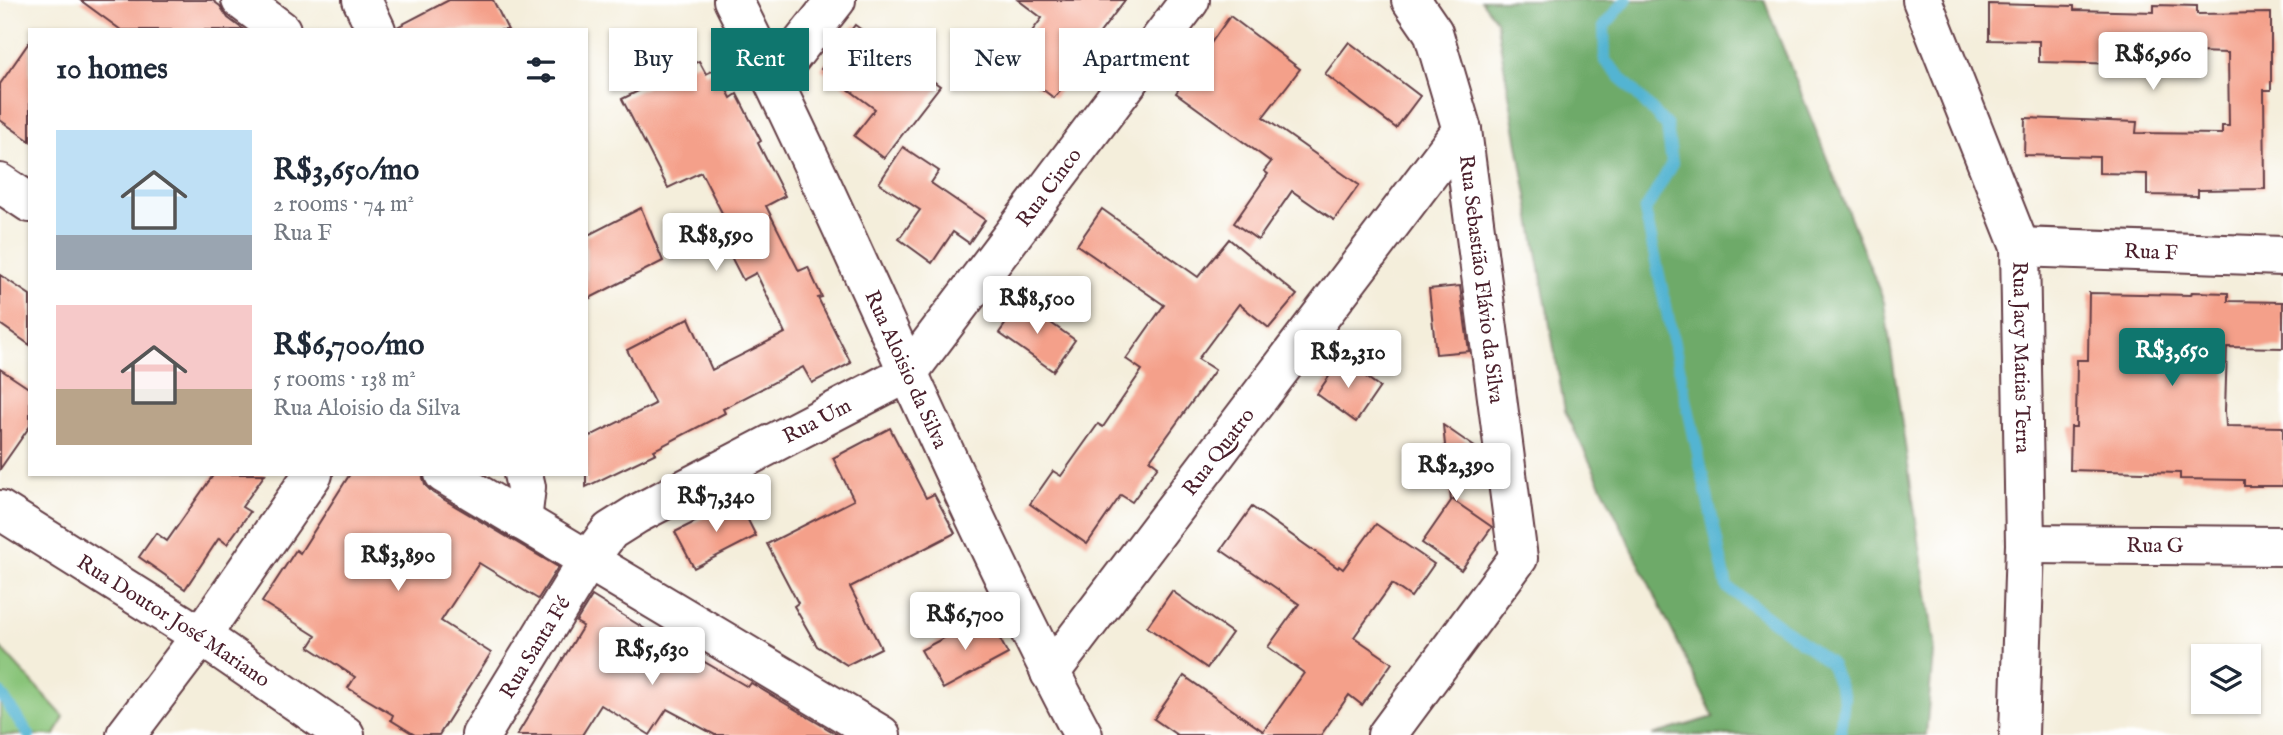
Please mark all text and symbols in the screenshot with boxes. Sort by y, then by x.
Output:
chip: Buy [609,28,697,91]
chip: Rent [711,28,809,91]
chip: Filters [823,28,936,91]
chip: New [950,28,1045,91]
chip: Apartment [1059,28,1214,91]
pin: R$6,960 [2088,32,2218,92]
text: R$6,960 [2115,40,2192,69]
text: 10 homes [56,51,168,89]
icon: filters [522,51,560,89]
street label: Rua Cinco [1011,143,1088,233]
text: R$3,650/mo [273,152,419,190]
street label: Rua Sebastião Flávio da Silva [1452,153,1509,406]
icon: home [112,158,196,242]
text: 2 rooms · 74 m² [273,190,414,219]
pin: R$8,590 [651,214,781,273]
text: Rua F [273,219,332,248]
text: R$8,590 [679,221,753,250]
street label: Rua F [2124,239,2178,267]
street label: Rua Jacy Matias Terra [2005,261,2035,454]
pin: R$8,500 [972,276,1102,336]
text: R$8,500 [999,284,1075,313]
street label: Rua Aloisio da Silva [857,286,954,454]
text: R$6,700/mo [273,327,424,365]
pin: R$3,650 [2107,328,2237,388]
pin: R$2,310 [1283,330,1413,390]
icon: home [112,333,196,417]
text: R$3,650 [2135,336,2209,365]
text: R$2,310 [1310,338,1386,367]
text: 5 rooms · 138 m² [273,365,416,394]
street label: Rua Um [778,393,856,451]
text: Rua Aloisio da Silva [273,394,460,423]
street label: Rua Quatro [1177,403,1261,502]
pin: R$2,390 [1391,444,1521,503]
text: R$2,390 [1418,451,1494,480]
pin: R$7,340 [651,475,781,534]
text: R$7,340 [677,482,755,511]
street label: Rua G [2126,533,2184,560]
pin: R$3,890 [333,534,463,593]
text: R$3,890 [360,541,436,570]
street label: Rua Doutor José Mariano [71,550,275,694]
street label: Rua Santa Fé [494,591,578,704]
pin: R$6,700 [900,592,1030,652]
text: R$6,700 [926,600,1004,629]
pin: R$5,630 [587,628,717,687]
text: R$5,630 [615,635,689,664]
map controls [2191,644,2261,714]
button: layers [2191,644,2261,714]

